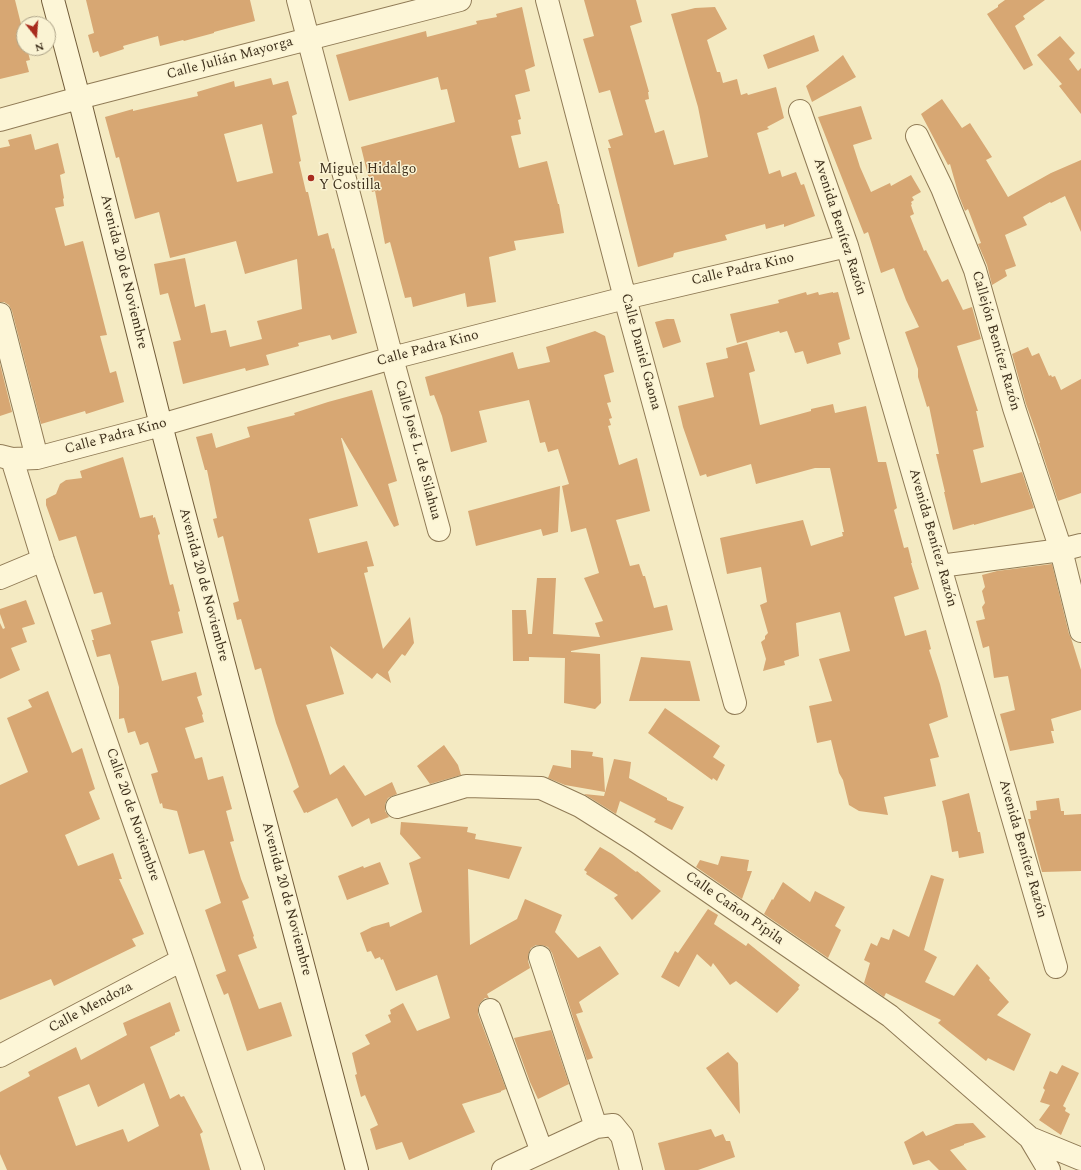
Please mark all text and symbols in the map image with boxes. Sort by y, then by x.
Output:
north arrow [16,16,56,56]
street label: Calle Julián Mayorga [165,34,295,84]
text: N [33,38,46,56]
street label: Avenida Benítez Razón [809,156,869,298]
place label: Miguel Hidalgo Y Costilla [319,162,416,194]
marker: Miguel Hidalgo Y Costilla [306,173,316,183]
street label: Avenida 20 de Noviembre [96,193,150,351]
street label: Calle Padra Kino [690,250,796,290]
street label: Callejón Benítez Razón [967,269,1023,413]
street label: Calle Daniel Gaona [616,292,664,412]
street label: Calle Padra Kino [375,327,481,371]
street label: Calle José L. de Silahua [390,378,444,522]
street label: Calle Padra Kino [63,415,169,459]
street label: Avenida Benítez Razón [904,467,960,609]
street label: Avenida 20 de Noviembre [174,506,232,664]
street label: Calle 20 de Noviembre [101,746,163,884]
street label: Avenida Benítez Razón [994,778,1050,920]
street label: Avenida 20 de Noviembre [257,820,315,978]
street label: Calle Cañon Pípila [682,869,786,949]
street label: Calle Mendoza [46,979,136,1037]

